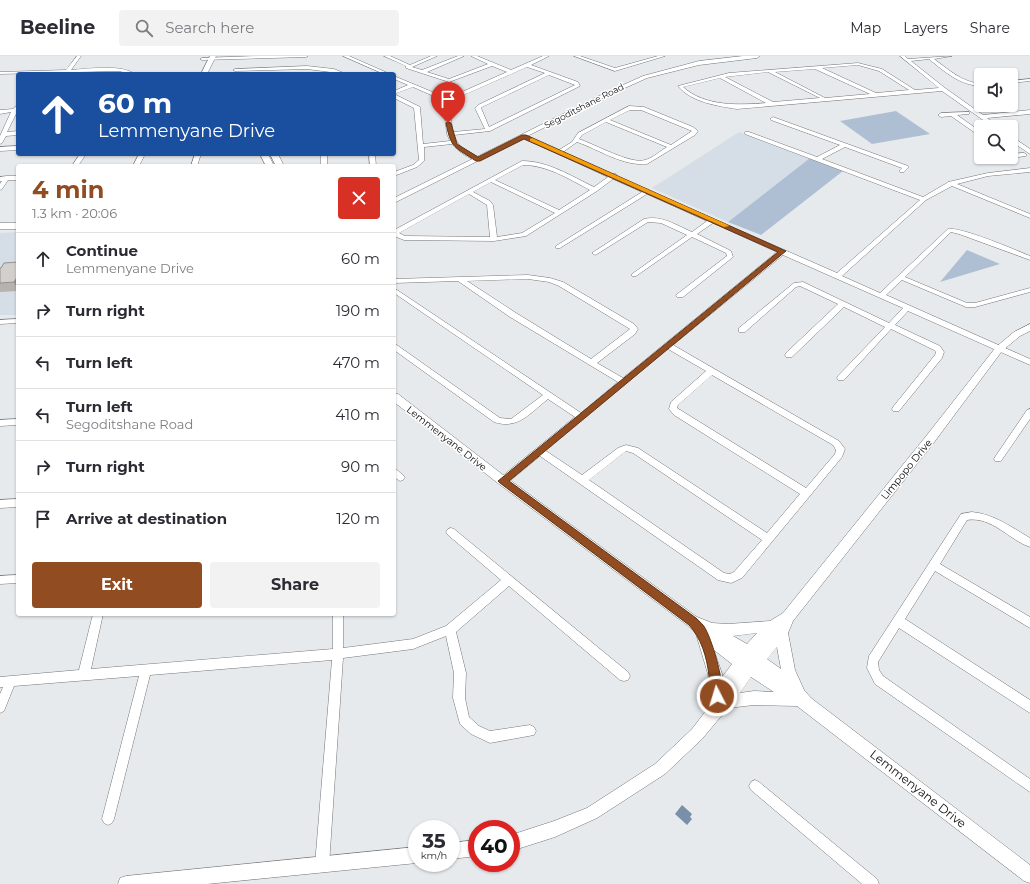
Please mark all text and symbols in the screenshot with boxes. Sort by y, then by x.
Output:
search box [119,10,399,46]
text: Beeline [20,16,95,39]
icon: search [133,17,155,39]
text: Search here [165,18,254,37]
text: Map [850,19,881,37]
text: Layers [903,19,948,37]
text: Share [970,19,1010,37]
map controls [974,68,1018,164]
button: sound [974,68,1018,112]
street label: Segoditshane Road [542,81,626,130]
pin [431,82,465,123]
text: 60 m [98,86,172,120]
icon: ahead [32,88,84,140]
icon: arrive [437,88,459,110]
text: Lemmenyane Drive [98,120,275,142]
button: search [974,120,1018,164]
text: 4 min [32,175,104,204]
button: close [338,177,380,219]
text: 1.3 km · 20:06 [32,205,117,221]
text: Continue [66,241,138,260]
icon: ahead [32,248,54,270]
text: 60 m [341,249,380,268]
text: Lemmenyane Drive [66,260,194,276]
icon: right [32,300,54,322]
text: Turn right [66,301,145,320]
text: 190 m [336,301,380,320]
icon: left [32,352,54,374]
text: Turn left [66,353,133,372]
text: 470 m [333,353,380,372]
text: Turn left [66,397,133,416]
street label: Lemmenyane Drive [404,403,489,474]
icon: left [32,404,54,426]
text: 410 m [335,405,380,424]
text: Segoditshane Road [66,416,193,432]
street label: Limpopo Drive [878,436,935,502]
icon: right [32,456,54,478]
text: Turn right [66,457,145,476]
text: 90 m [341,457,380,476]
icon: arrive [32,508,54,530]
text: Arrive at destination [66,509,227,528]
text: 120 m [336,509,380,528]
button: Exit [32,562,202,608]
button: Share [210,562,380,608]
position arrow [696,675,738,717]
street label: Lemmenyane Drive [867,746,969,831]
speed limit sign: 40 [468,820,520,872]
text: 35 [422,829,446,853]
text: km/h [421,849,447,862]

